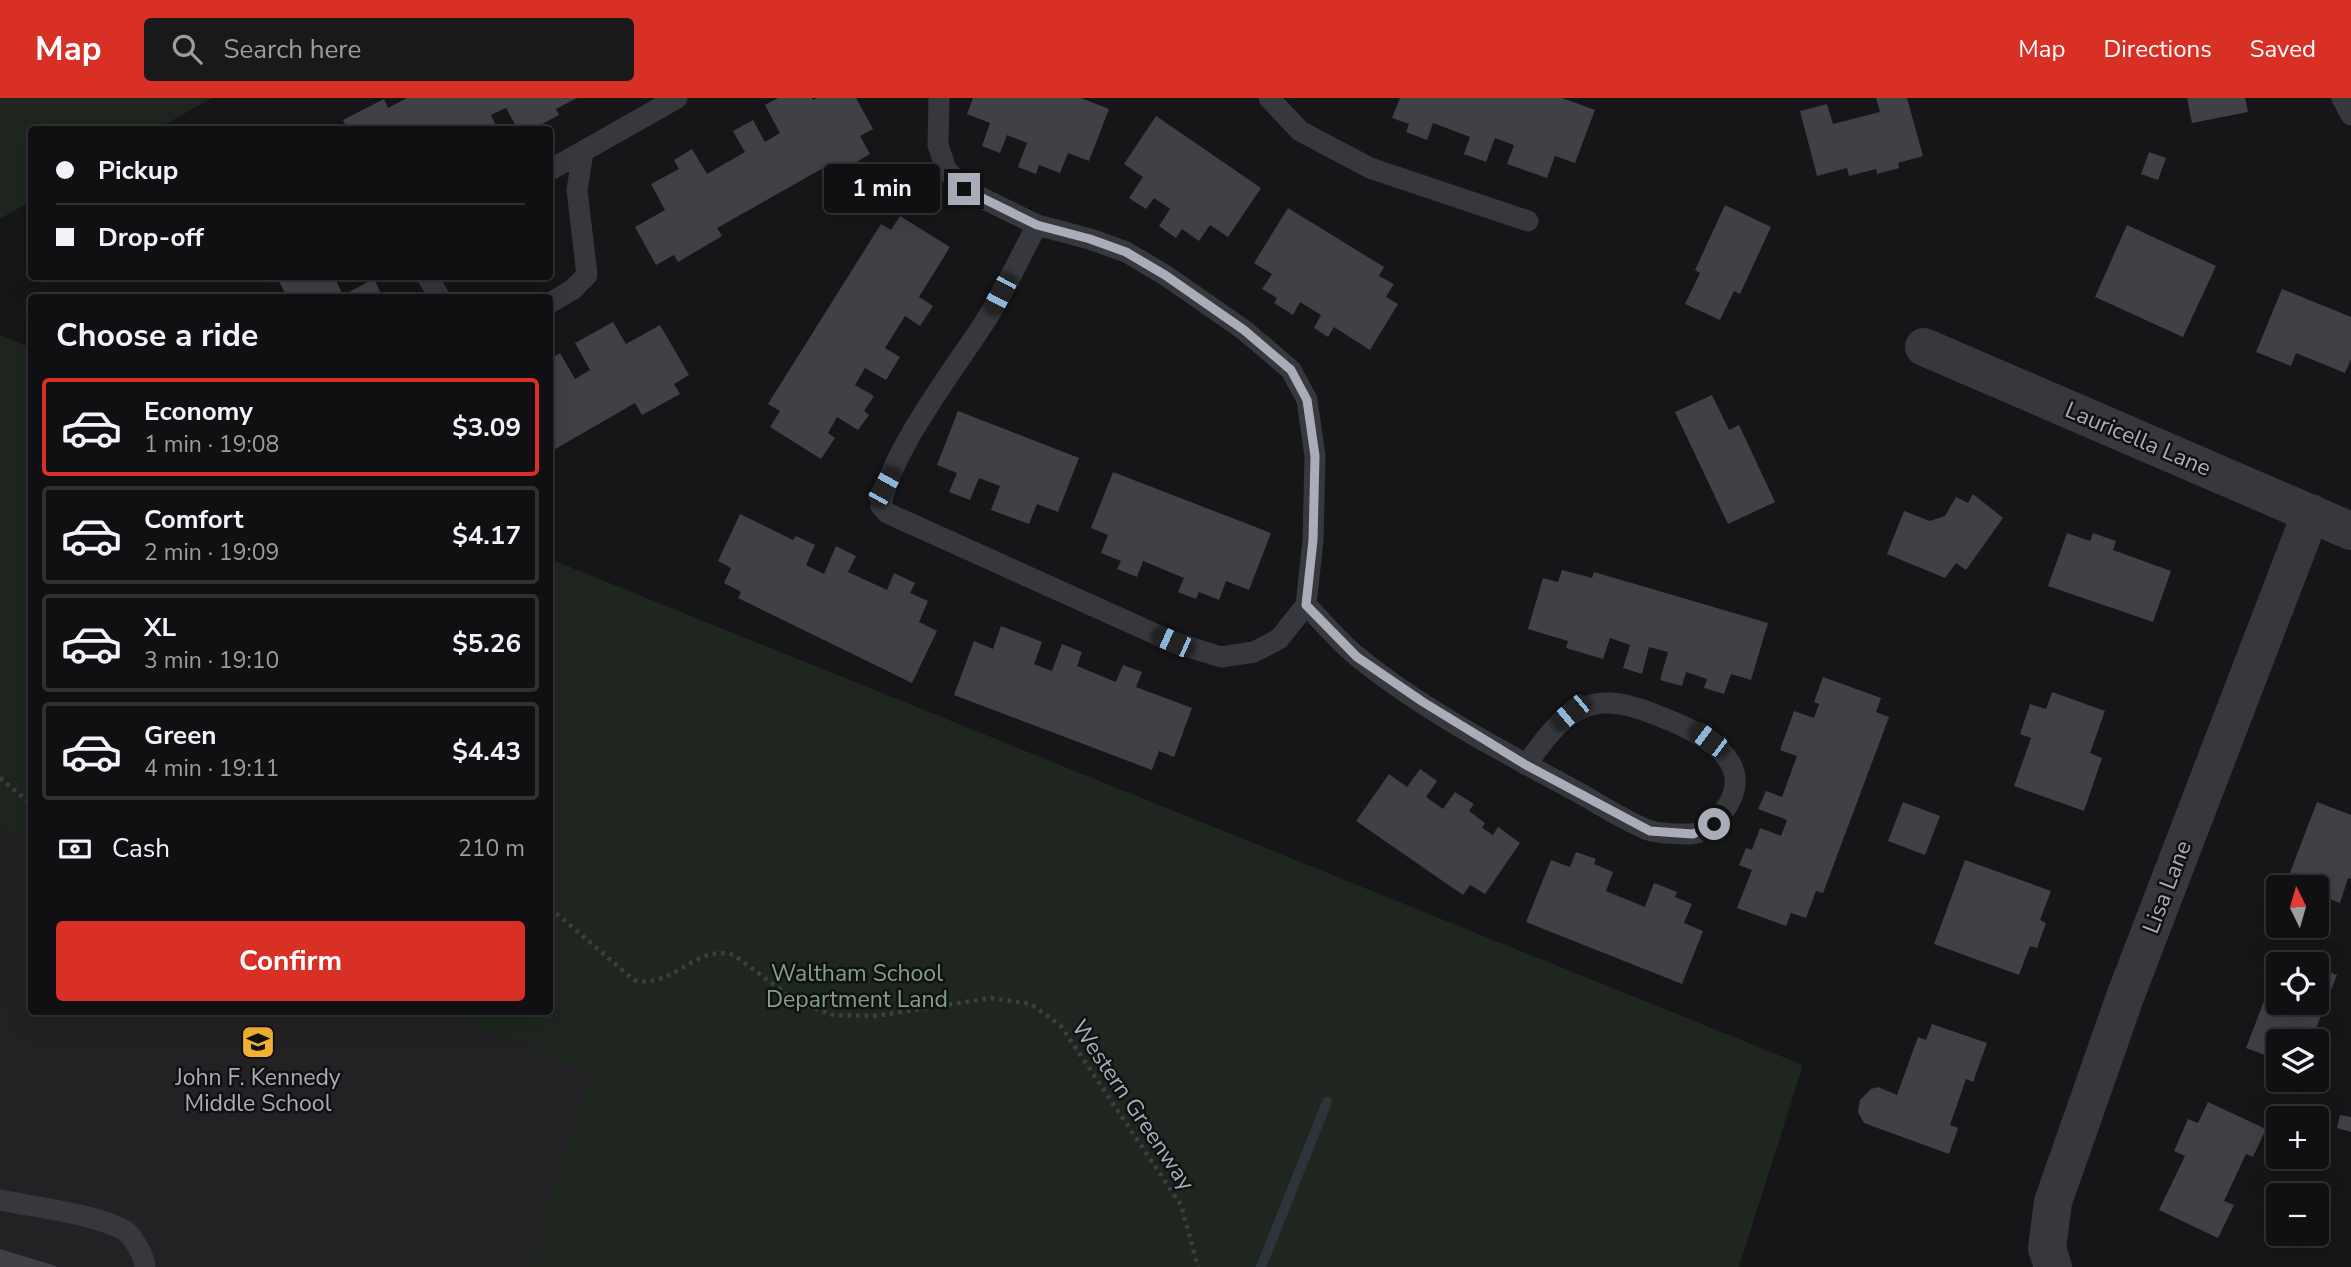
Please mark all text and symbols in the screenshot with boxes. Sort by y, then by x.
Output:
search box [144,18,634,81]
text: Map [35,27,102,72]
icon: search [168,30,206,68]
text: Search here [224,32,361,67]
text: Map [2018,33,2065,65]
text: Directions [2103,33,2212,65]
text: Saved [2250,33,2316,65]
text: Pickup [98,153,178,188]
callout: 1 min [824,164,940,214]
text: 1 min [852,173,912,204]
route end [948,173,980,205]
text: Drop-off [98,220,204,255]
car [981,271,1020,317]
text: Choose a ride [56,314,258,357]
text: Economy [144,394,253,429]
street label: Lauricella Lane [2060,394,2216,484]
icon: car [60,396,123,459]
text: $3.09 [452,410,521,445]
text: 1 min · 19:08 [144,429,279,460]
car [865,464,904,510]
text: Comfort [144,502,244,537]
icon: car [60,504,123,567]
text: $4.17 [452,518,521,553]
text: 2 min · 19:09 [144,537,279,568]
text: XL [144,610,176,645]
icon: car [60,612,123,675]
car [1150,624,1197,660]
text: $5.26 [452,626,521,661]
text: 3 min · 19:10 [144,645,279,676]
car [1549,690,1594,734]
text: Green [144,718,217,753]
car [1686,719,1733,761]
icon: car [60,720,123,783]
text: $4.43 [452,734,521,769]
text: 4 min · 19:11 [144,753,279,784]
route start [1698,808,1730,840]
icon: cash [56,830,94,868]
text: Cash [112,831,170,866]
text: 210 m [458,833,525,864]
street label: Lisa Lane [2135,836,2199,938]
north arrow [2266,875,2329,938]
map controls [2266,875,2329,1246]
button: Confirm [56,921,525,1001]
button: locate [2266,952,2329,1015]
park label: Waltham School Department Land [766,958,948,1015]
street label: Western Greenway [1064,1014,1202,1197]
school or university icon: John F. Kennedy Middle School [239,1023,277,1061]
button: layers [2266,1029,2329,1092]
place label: John F. Kennedy Middle School [174,1062,341,1119]
button: + [2266,1106,2329,1169]
button: − [2266,1183,2329,1246]

